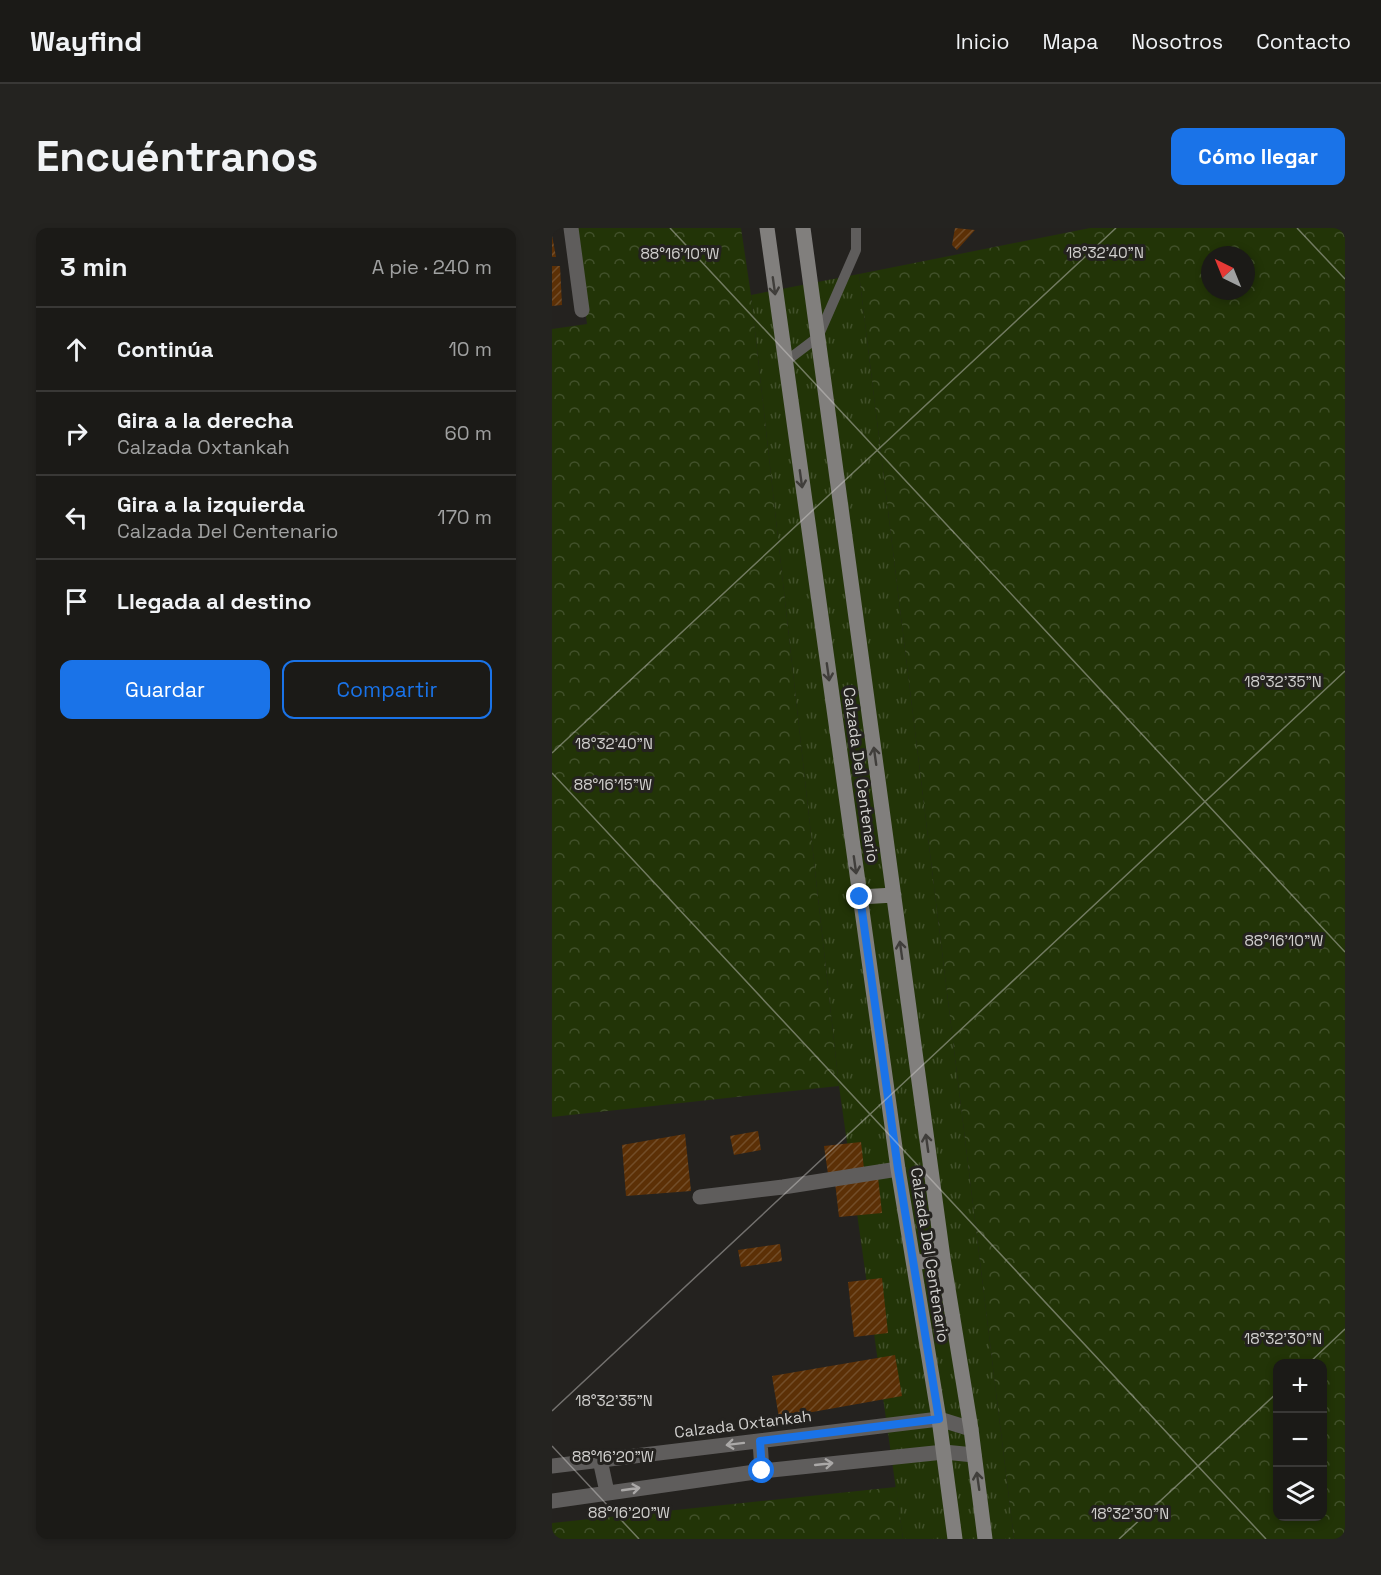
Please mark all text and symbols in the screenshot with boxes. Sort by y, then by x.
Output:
text: Wayfind [30,23,142,59]
text: Inicio [956,28,1010,55]
text: Mapa [1043,28,1098,55]
text: Nosotros [1131,28,1223,55]
text: Contacto [1256,28,1351,55]
button: Cómo llegar [1171,128,1345,185]
text: Encuéntranos [36,130,318,183]
text: 18°32'40"N [1066,243,1144,262]
text: 88°16'10"W [640,244,720,263]
north arrow [1201,246,1255,300]
text: 3 min [60,250,128,284]
text: A pie · 240 m [372,254,492,280]
one-way arrow [769,276,780,295]
icon: ahead [60,333,93,366]
text: Continúa [117,335,213,363]
text: 10 m [448,336,492,362]
text: Gira a la derecha [117,406,294,434]
icon: right [60,417,93,450]
text: 60 m [445,420,492,446]
text: Calzada Oxtankah [117,434,290,460]
one-way arrow [796,469,807,489]
text: Gira a la izquierda [117,490,305,518]
icon: left [60,501,93,534]
text: 170 m [437,504,492,530]
text: Calzada Del Centenario [117,518,338,544]
icon: arrive [60,585,93,618]
text: Llegada al destino [117,587,311,615]
button: Guardar [60,660,270,719]
button: Compartir [282,660,492,719]
one-way arrow [823,662,834,682]
text: 18°32'35"N [1244,672,1322,691]
street label: Calzada Del Centenario [838,686,884,864]
text: 18°32'40"N [575,734,653,753]
one-way arrow [869,747,880,767]
text: 88°16'15"W [574,775,652,794]
one-way arrow [850,855,861,875]
route end [846,883,872,909]
text: 88°16'10"W [1244,931,1324,950]
one-way arrow [896,940,907,960]
one-way arrow [922,1133,933,1153]
street label: Calzada Del Centenario [906,1166,954,1344]
text: 18°32'30"N [1244,1329,1322,1348]
map controls [1273,1359,1327,1521]
button: + [1273,1359,1327,1413]
text: 18°32'35"N [575,1391,653,1410]
street label: Calzada Oxtankah [673,1405,813,1443]
button: − [1273,1413,1327,1467]
one-way arrow [726,1438,746,1449]
text: 88°16'20"W [572,1447,654,1466]
route start [748,1457,774,1483]
one-way arrow [814,1459,833,1470]
button: layers [1273,1467,1327,1521]
one-way arrow [972,1472,983,1491]
one-way arrow [620,1484,640,1495]
text: 88°16'20"W [588,1503,670,1522]
text: 18°32'30"N [1091,1504,1169,1523]

